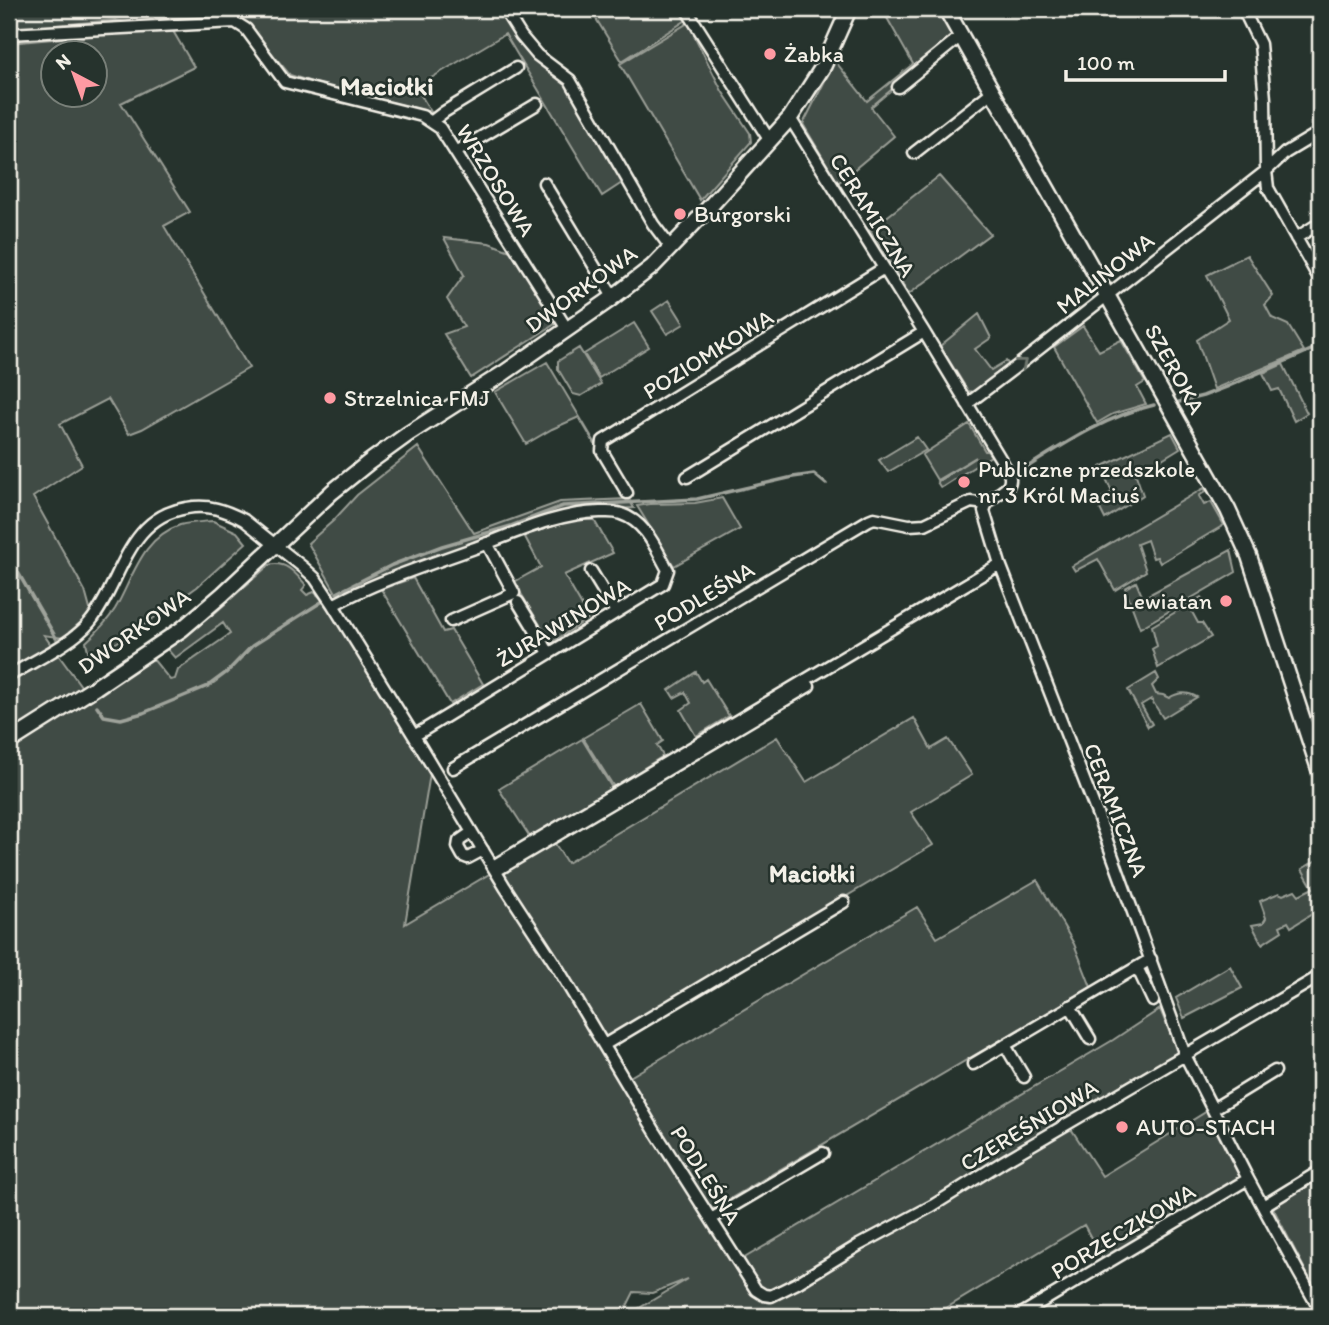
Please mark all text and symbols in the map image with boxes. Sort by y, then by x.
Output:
north arrow [38,38,108,108]
scale bar [1066,38,1226,82]
place label: Żabka [784,40,844,68]
marker: Żabka [762,46,778,62]
text: N [51,49,76,74]
text: 100 m [1077,50,1135,75]
district label: Maciołki [340,70,434,102]
street label: WRZOSOWA [450,118,542,242]
street label: CERAMICZNA [824,148,922,282]
place label: Burgorski [694,200,791,228]
marker: Burgorski [672,206,688,222]
street label: MALINOWA [1050,226,1160,320]
street label: DWORKOWA [520,239,643,339]
street label: POZIOMKOWA [637,303,779,405]
street label: SZEROKA [1139,319,1211,419]
one-way arrow [1014,358,1027,371]
place label: Strzelnica FMJ [344,384,490,412]
marker: Strzelnica FMJ [322,390,338,406]
place label: Publiczne przedszkole nr 3 Król Maciuś [978,455,1195,509]
marker: Publiczne przedszkole nr 3 Król Maciuś [956,474,972,490]
street label: PODLEŚNA [649,555,759,637]
street label: ŻURAWINOWA [491,571,635,673]
street label: DWORKOWA [72,582,196,680]
place label: Lewiatan [1122,587,1212,615]
marker: Lewiatan [1218,593,1234,609]
street label: CERAMICZNA [1078,739,1154,881]
district label: Maciołki [769,859,855,888]
street label: CZEREŚNIOWA [955,1073,1103,1177]
place label: AUTO-STACH [1136,1113,1276,1141]
marker: AUTO-STACH [1114,1119,1130,1135]
street label: PODLEŚNA [664,1120,748,1230]
street label: PORZECZKOWA [1046,1177,1200,1285]

